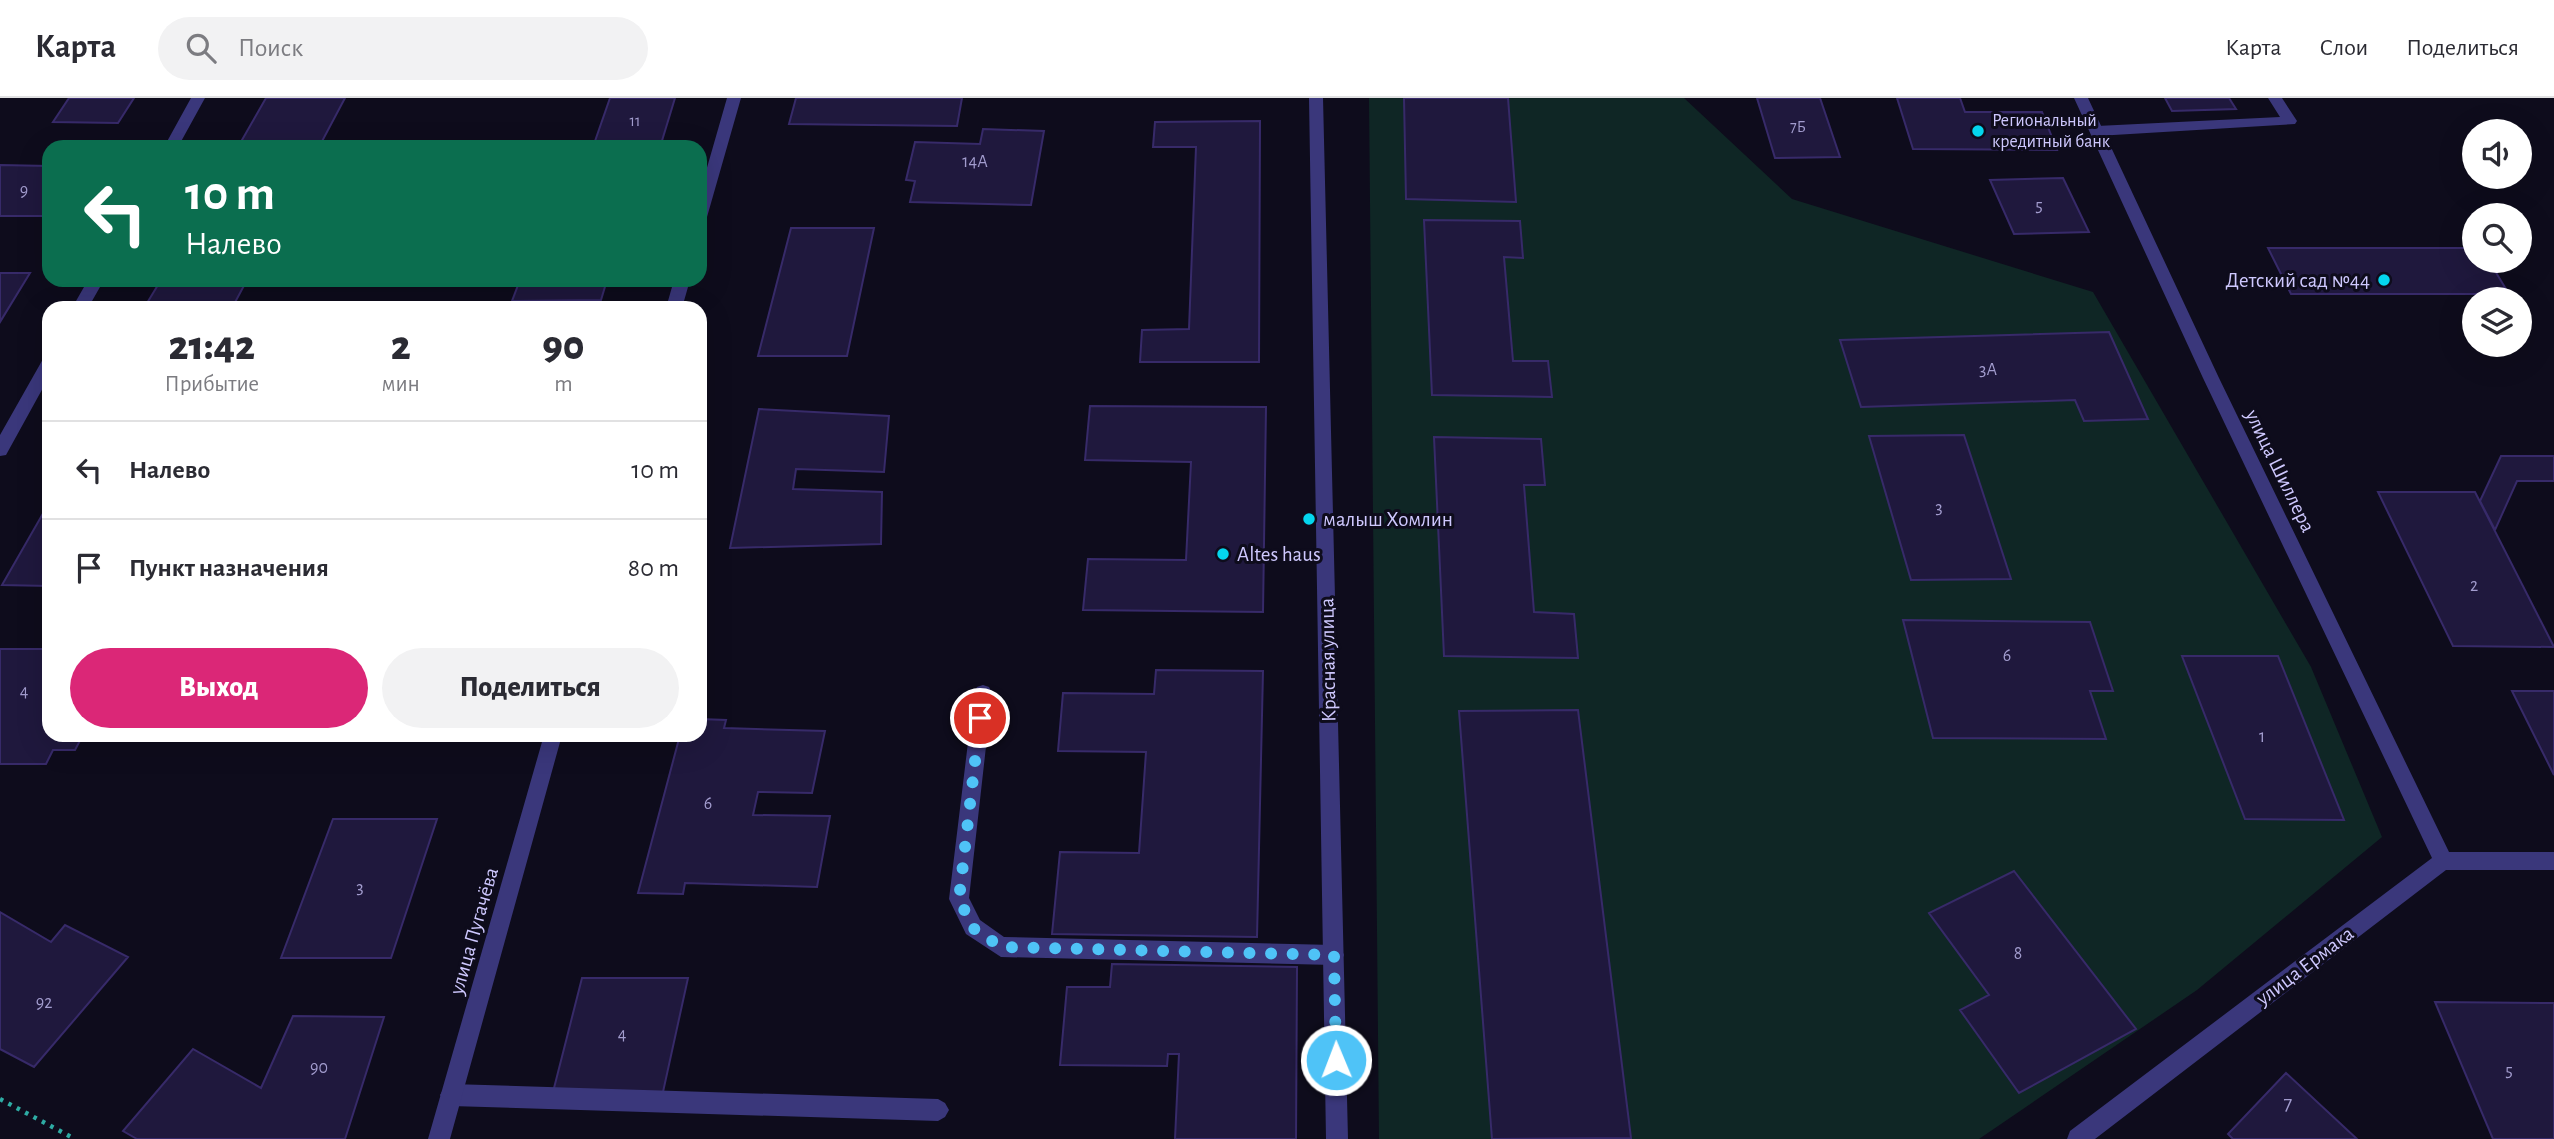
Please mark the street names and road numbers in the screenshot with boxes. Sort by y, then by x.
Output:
street label: улица Шиллера [2241,406,2319,536]
street label: Красная улица [1316,597,1340,722]
street label: улица Пугачёва [446,865,502,998]
street label: улица Ермака [2252,922,2358,1010]

